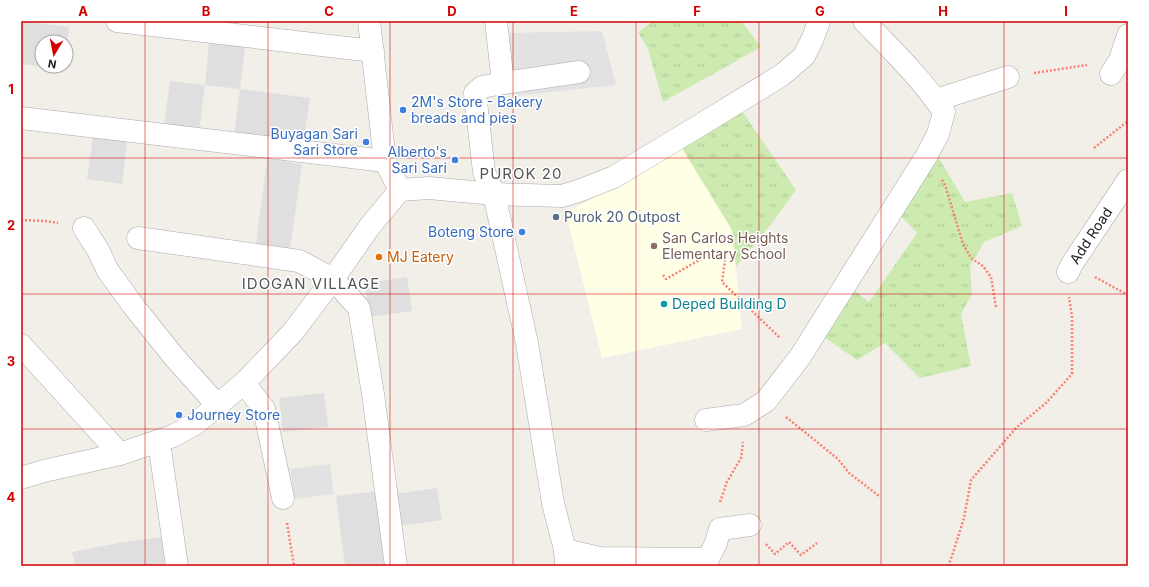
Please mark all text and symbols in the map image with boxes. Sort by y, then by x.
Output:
text: A [78,3,88,19]
text: B [202,3,211,19]
text: C [324,3,334,19]
text: D [447,3,457,19]
text: E [570,3,578,19]
text: F [693,3,701,19]
text: G [815,3,825,19]
text: H [938,3,948,19]
text: I [1064,3,1068,19]
north arrow [34,34,74,74]
text: N [47,56,58,71]
text: 1 [8,81,14,97]
place label: 2M's Store - Bakery breads and pies [411,93,543,126]
marker: 2M's Store - Bakery breads and pies [398,105,408,115]
place label: Buyagan Sari Sari Store [271,125,358,158]
marker: Buyagan Sari Sari Store [361,137,371,147]
place label: Alberto's Sari Sari [388,143,447,176]
marker: Alberto's Sari Sari [450,155,460,165]
district label: PUROK 20 [480,164,562,183]
street label: Add Road [1065,204,1115,267]
place label: Purok 20 Outpost [564,208,681,225]
marker: Purok 20 Outpost [551,212,561,222]
text: 2 [7,217,15,233]
place label: Boteng Store [428,223,514,240]
marker: Boteng Store [517,227,527,237]
place label: San Carlos Heights Elementary School [662,229,788,262]
marker: San Carlos Heights Elementary School [649,241,659,251]
place label: MJ Eatery [387,248,454,265]
marker: MJ Eatery [374,252,384,262]
district label: IDOGAN VILLAGE [242,274,380,293]
place label: Deped Building D [672,295,787,312]
marker: Deped Building D [659,299,669,309]
text: 3 [7,353,15,369]
place label: Journey Store [187,406,280,423]
marker: Journey Store [174,410,184,420]
text: 4 [7,489,16,505]

